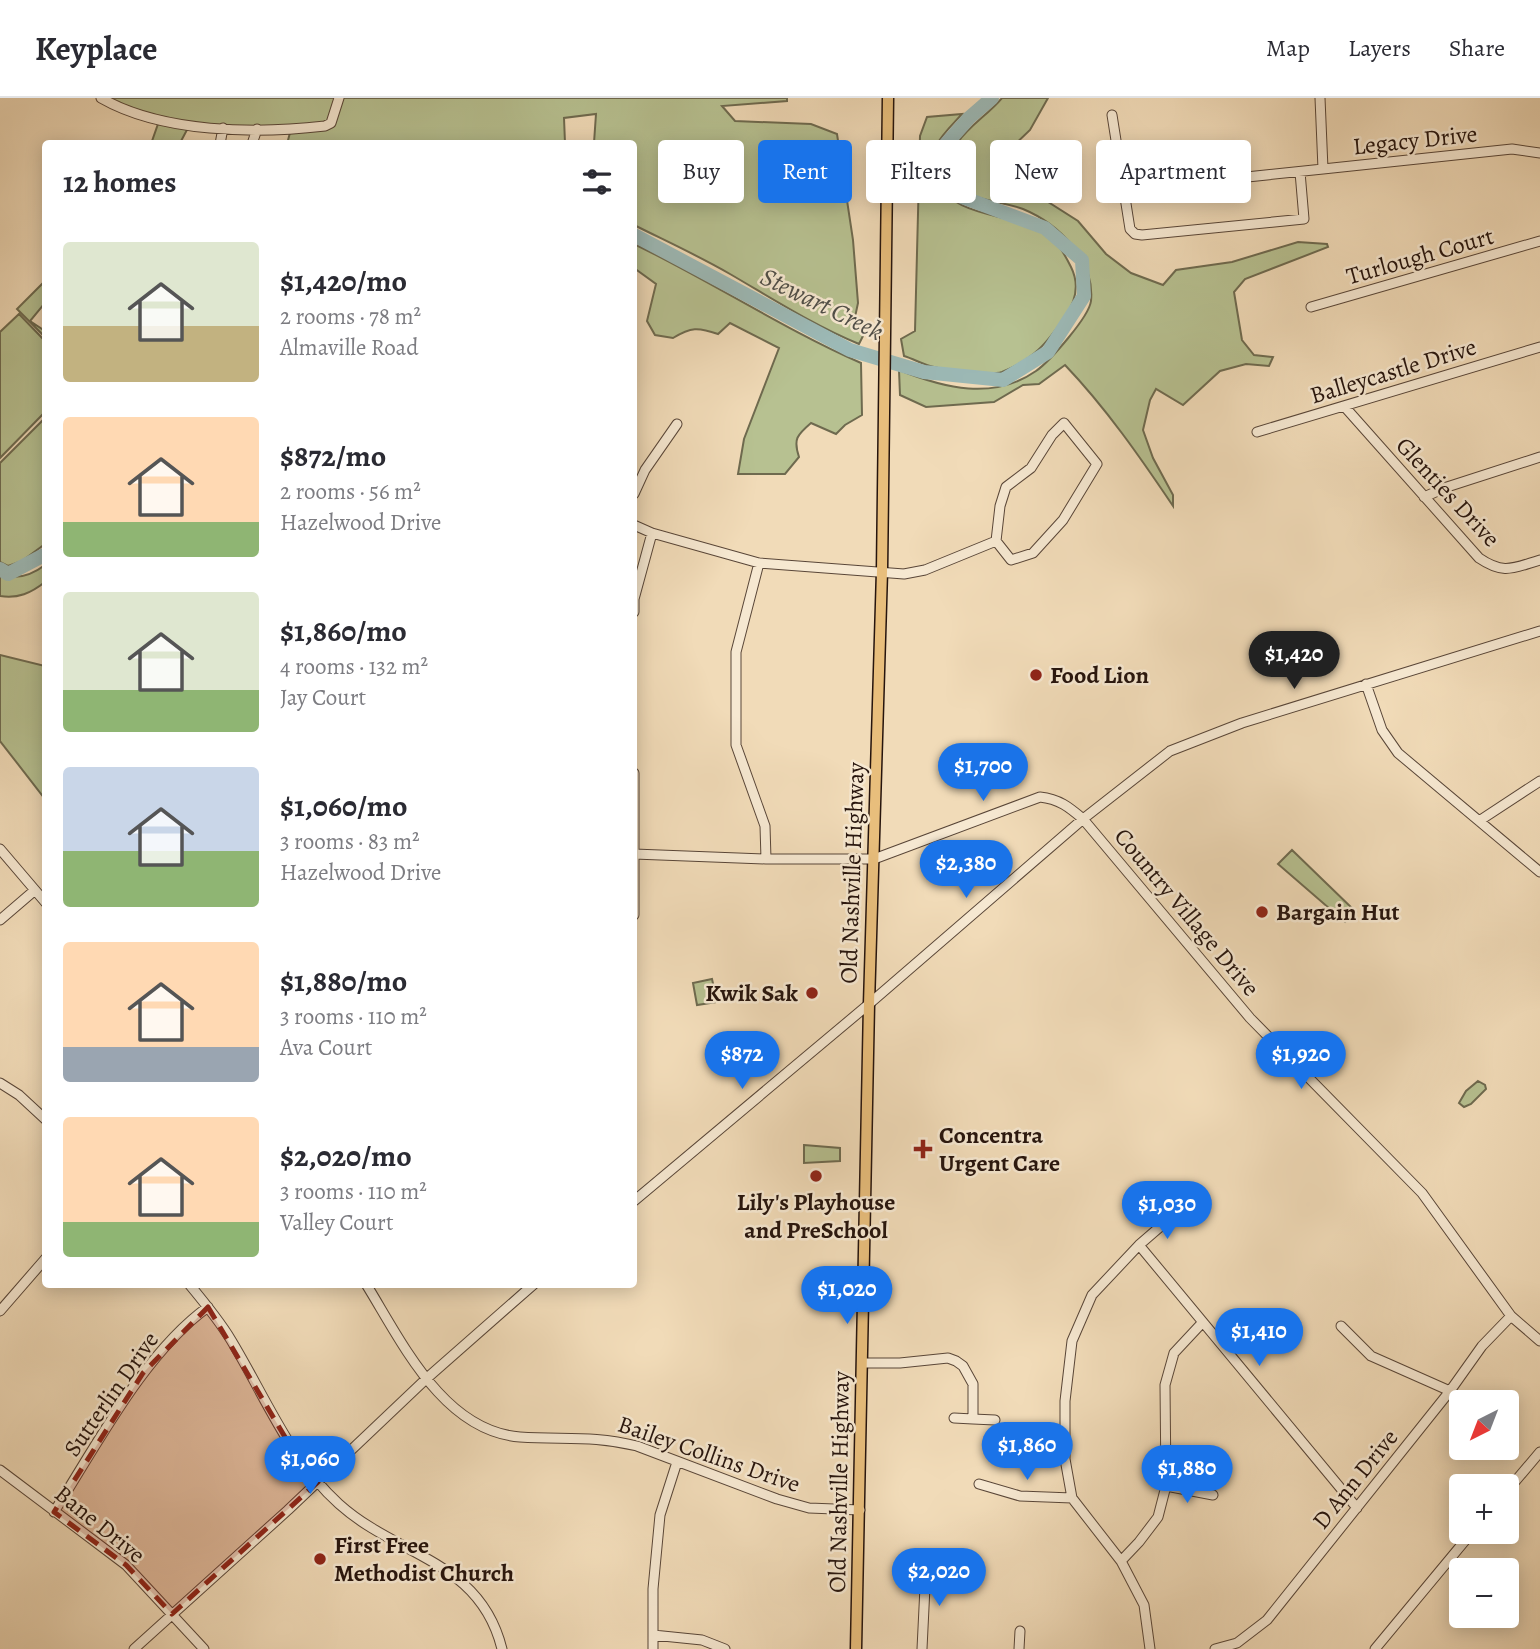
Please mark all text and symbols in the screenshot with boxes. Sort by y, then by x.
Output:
text: Keyplace [35,26,157,71]
text: Map [1266,32,1310,64]
text: Layers [1348,32,1411,64]
text: Share [1449,32,1505,64]
street label: Legacy Drive [1351,118,1479,162]
chip: Buy [658,140,744,203]
chip: Rent [758,140,852,203]
chip: Filters [866,140,976,203]
chip: New [990,140,1082,203]
chip: Apartment [1096,140,1251,203]
text: 12 homes [63,162,176,202]
icon: filters [578,163,616,201]
street label: Turlough Court [1343,220,1497,292]
water label: Stewart Creek [755,259,889,349]
text: $1,420/mo [280,261,407,301]
icon: home [119,270,203,354]
text: 2 rooms · 78 m² [280,301,421,332]
street label: Balleycastle Drive [1306,331,1480,411]
text: Almaville Road [280,332,419,363]
street label: Glenties Drive [1389,430,1507,554]
text: $872/mo [280,436,386,476]
icon: home [119,445,203,529]
text: 2 rooms · 56 m² [280,476,421,507]
text: Hazelwood Drive [280,507,441,538]
text: $1,860/mo [280,611,407,651]
icon: home [119,620,203,704]
pin: $1,420 [1237,632,1351,691]
text: $1,420 [1265,638,1323,669]
text: 4 rooms · 132 m² [280,651,428,682]
place label: Food Lion [1050,659,1150,691]
marker: Food Lion [1028,667,1044,683]
text: Jay Court [280,682,366,713]
pin: $1,700 [926,744,1040,803]
text: $1,700 [954,750,1012,781]
street label: Old Nashville Highway [832,761,872,984]
text: $1,060/mo [280,786,407,826]
icon: home [119,795,203,879]
street label: Country Village Drive [1107,821,1267,1003]
text: 3 rooms · 83 m² [280,826,420,857]
pin: $2,380 [909,840,1023,900]
text: $2,380 [936,847,996,878]
text: Hazelwood Drive [280,857,441,888]
place label: Bargain Hut [1276,896,1400,928]
marker: Bargain Hut [1254,904,1270,920]
text: $1,880/mo [280,961,407,1001]
icon: home [119,970,203,1054]
place label: Kwik Sak [705,977,799,1009]
marker: Kwik Sak [804,985,820,1001]
text: 3 rooms · 110 m² [280,1001,427,1032]
text: Ava Court [280,1032,372,1063]
pin: $872 [701,1032,783,1091]
pin: $1,920 [1244,1032,1358,1091]
text: $872 [721,1038,763,1069]
text: $1,920 [1272,1038,1330,1069]
place label: Concentra Urgent Care [939,1119,1060,1179]
text: $2,020/mo [280,1136,412,1176]
marker: Concentra Urgent Care [913,1139,933,1159]
icon: home [119,1145,203,1229]
marker: Lily's Playhouse and PreSchool [808,1168,824,1184]
text: 3 rooms · 110 m² [280,1176,427,1207]
pin: $1,030 [1110,1182,1224,1241]
place label: Lily's Playhouse and PreSchool [737,1186,895,1246]
text: $1,030 [1138,1188,1196,1219]
text: Valley Court [280,1207,393,1238]
pin: $1,020 [790,1266,904,1326]
text: $1,020 [817,1273,877,1304]
pin: $1,410 [1202,1308,1316,1368]
text: $1,410 [1231,1315,1287,1346]
street label: Sutterlin Drive [56,1325,166,1463]
street label: Old Nashville Highway [821,1371,857,1593]
north arrow [1449,1390,1519,1460]
map controls [1449,1390,1519,1628]
street label: Bailey Collins Drive [614,1408,804,1500]
pin: $1,860 [970,1422,1084,1482]
street label: D Ann Drive [1305,1422,1405,1536]
text: $1,860 [998,1429,1056,1460]
pin: $1,060 [253,1436,367,1496]
text: $1,060 [280,1443,340,1474]
pin: $1,880 [1130,1446,1244,1505]
text: $1,880 [1158,1452,1216,1483]
button: + [1449,1474,1519,1544]
street label: Bane Drive [48,1478,152,1570]
place label: First Free Methodist Church [334,1529,514,1589]
pin: $2,020 [882,1548,996,1608]
marker: First Free Methodist Church [312,1551,328,1567]
text: $2,020 [908,1555,970,1586]
button: − [1449,1558,1519,1628]

